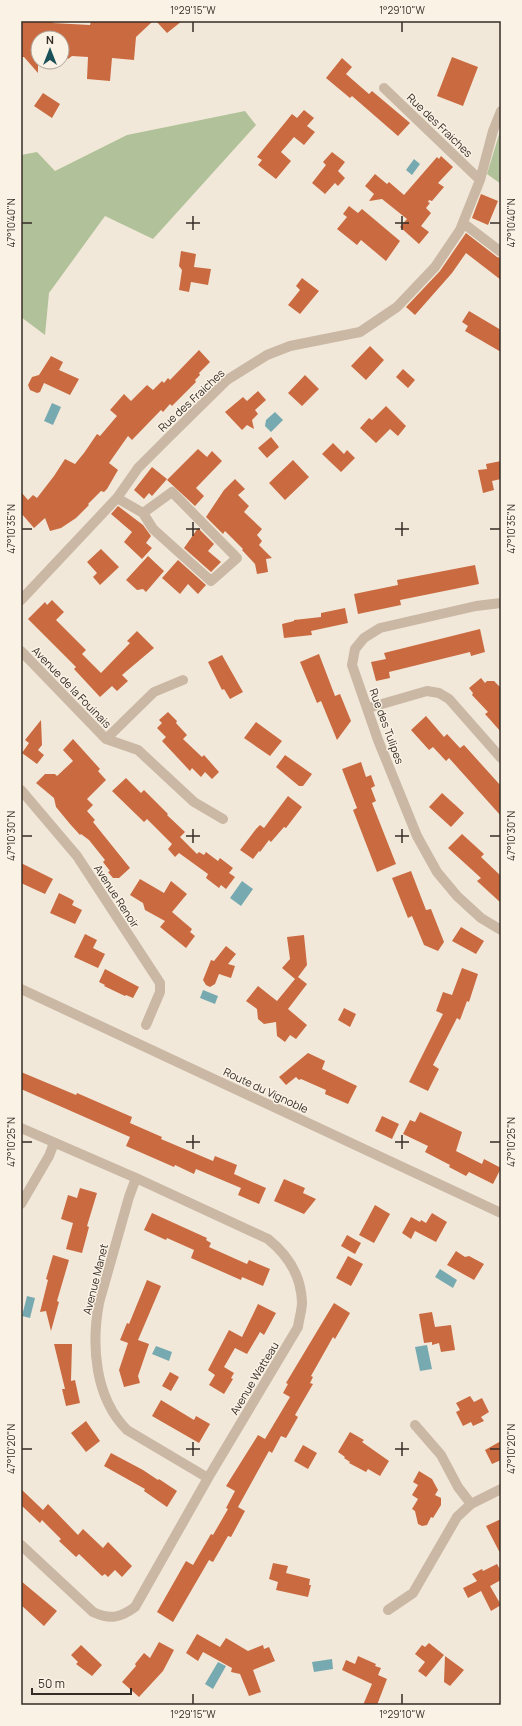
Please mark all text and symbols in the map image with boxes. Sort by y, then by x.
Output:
text: 1°29'15"W [170,3,216,17]
text: 1°29'10"W [379,3,426,17]
north arrow [30,30,70,70]
text: N [46,32,54,47]
street label: Rue des Fraiches [404,90,476,160]
text: 47°10'40"N [4,198,18,248]
text: 47°10'40"N [504,198,518,248]
street label: Rue des Fraiches [155,365,228,435]
text: 47°10'35"N [4,504,18,554]
text: 47°10'35"N [504,504,518,554]
street label: Avenue de la Fouinais [29,643,115,731]
street label: Rue des Tulipes [366,686,408,766]
text: 47°10'30"N [4,811,18,861]
text: 47°10'30"N [504,811,518,861]
street label: Avenue Renoir [91,861,143,931]
street label: Route du Vignoble [221,1064,311,1116]
text: 47°10'25"N [4,1117,18,1167]
text: 47°10'25"N [504,1117,518,1167]
street label: Avenue Manet [79,1242,111,1316]
street label: Avenue Watteau [226,1339,282,1417]
text: 47°10'20"N [4,1424,18,1474]
text: 47°10'20"N [504,1424,518,1474]
scale bar [32,1670,131,1696]
text: 50 m [38,1675,65,1692]
text: 1°29'15"W [170,1707,216,1721]
text: 1°29'10"W [379,1707,426,1721]

